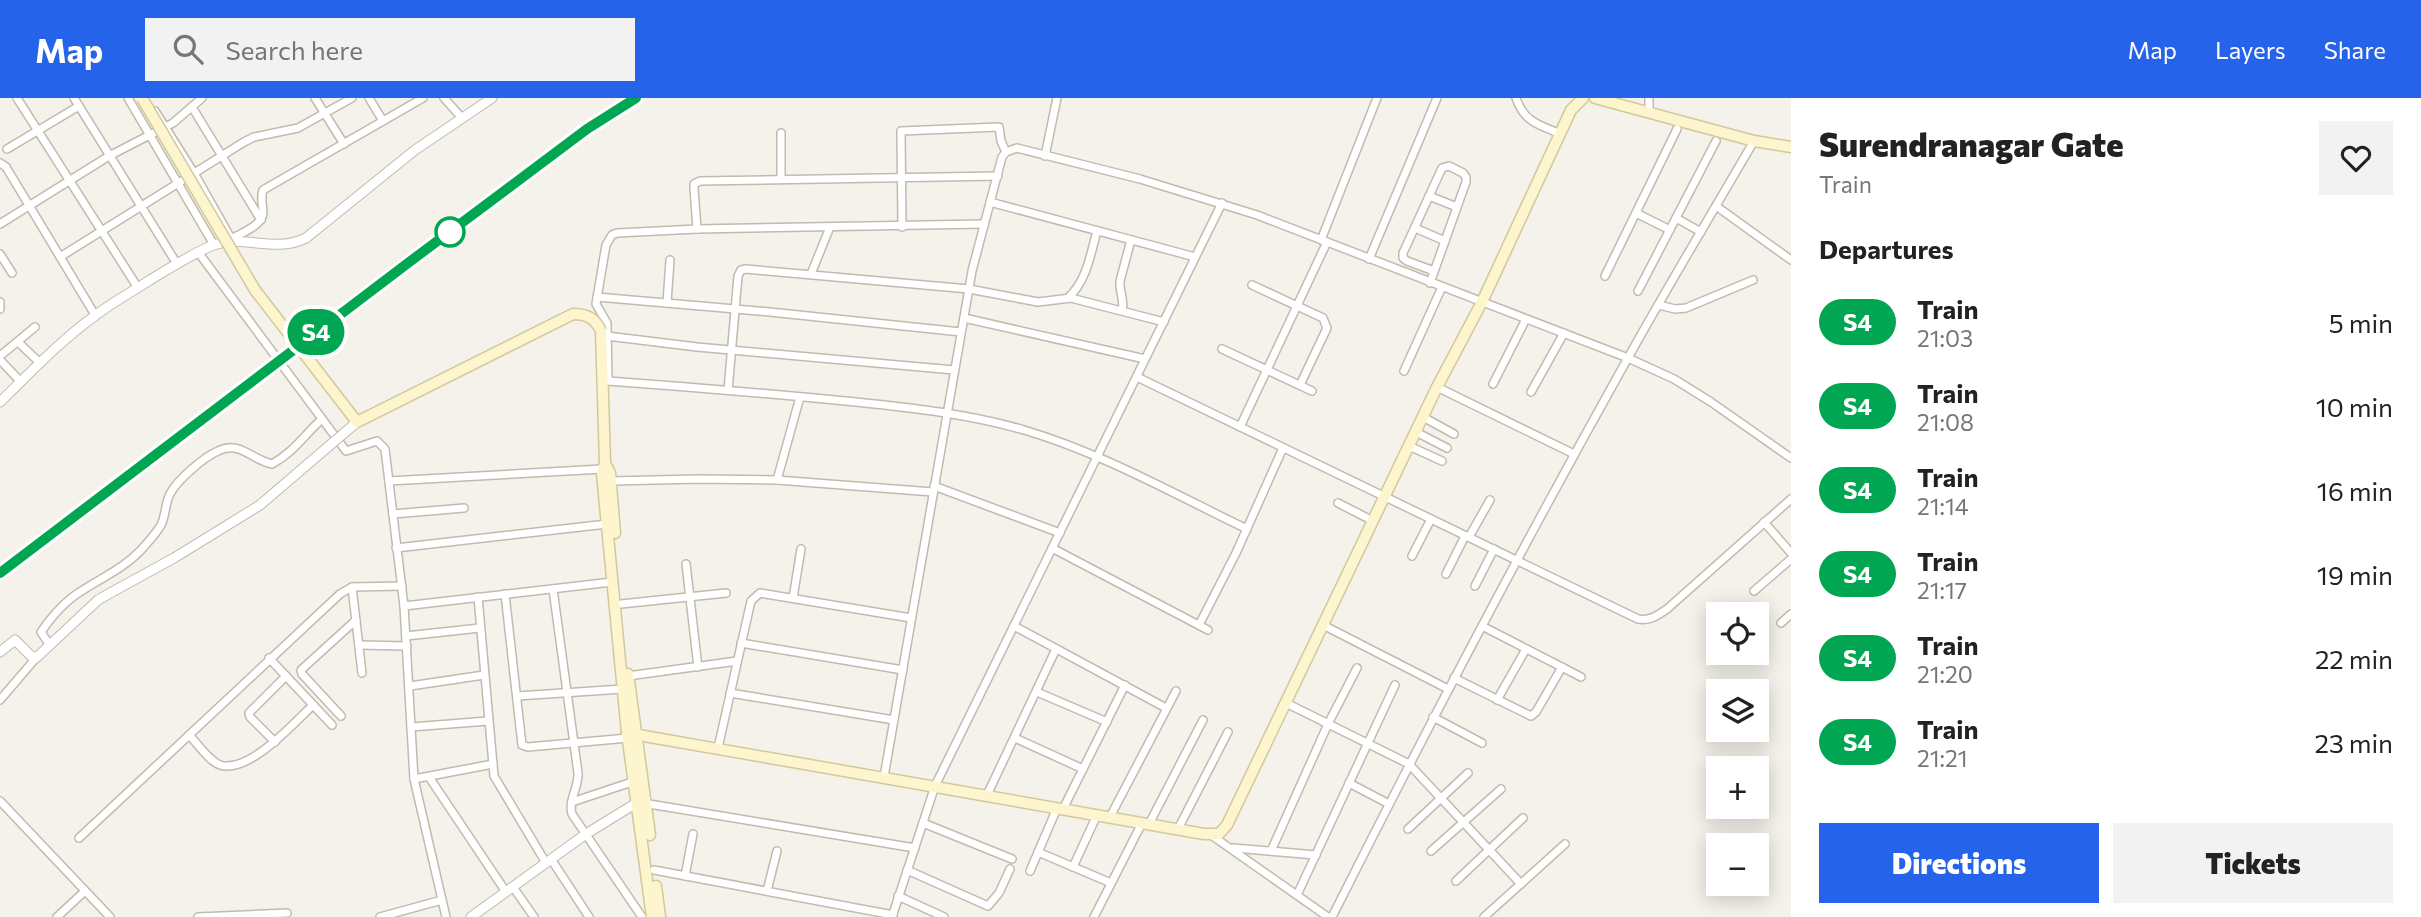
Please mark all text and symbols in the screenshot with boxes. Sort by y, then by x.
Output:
search box [145,18,635,81]
text: Map [35,29,103,70]
icon: search [169,30,207,68]
text: Search here [225,34,363,65]
text: Map [2128,35,2177,64]
text: Layers [2215,35,2286,64]
text: Share [2324,35,2386,64]
button: heart [2319,121,2393,195]
text: Surendranagar Gate [1819,123,2124,164]
text: Train [1819,170,1872,198]
unlabelled marker [435,217,465,247]
text: Departures [1819,233,1954,264]
text: Train [1917,293,1979,324]
text: S4 [1843,307,1872,336]
text: 5 min [2329,307,2393,338]
line badge: S4 [284,309,348,355]
text: S4 [301,317,331,346]
text: 21:03 [1917,324,1973,352]
text: Train [1917,377,1979,408]
text: S4 [1843,391,1872,420]
text: 10 min [2316,391,2393,422]
text: 21:08 [1917,408,1974,436]
text: Train [1917,461,1979,492]
text: S4 [1843,475,1872,504]
text: 16 min [2317,475,2393,506]
text: 21:14 [1917,492,1969,520]
text: Train [1917,545,1979,576]
text: S4 [1843,559,1872,588]
text: 19 min [2317,559,2393,590]
text: 21:17 [1917,576,1967,604]
map controls [1706,602,1769,896]
button: locate [1706,602,1769,665]
text: Train [1917,629,1979,660]
text: S4 [1843,643,1872,672]
text: 22 min [2315,643,2393,674]
text: 21:20 [1917,660,1973,688]
button: layers [1706,679,1769,742]
text: Train [1917,713,1979,744]
text: S4 [1843,727,1872,756]
text: 23 min [2315,727,2393,758]
text: 21:21 [1917,744,1968,772]
button: + [1706,756,1769,819]
button: Directions [1819,823,2099,903]
button: Tickets [2113,823,2393,903]
button: − [1706,833,1769,896]

